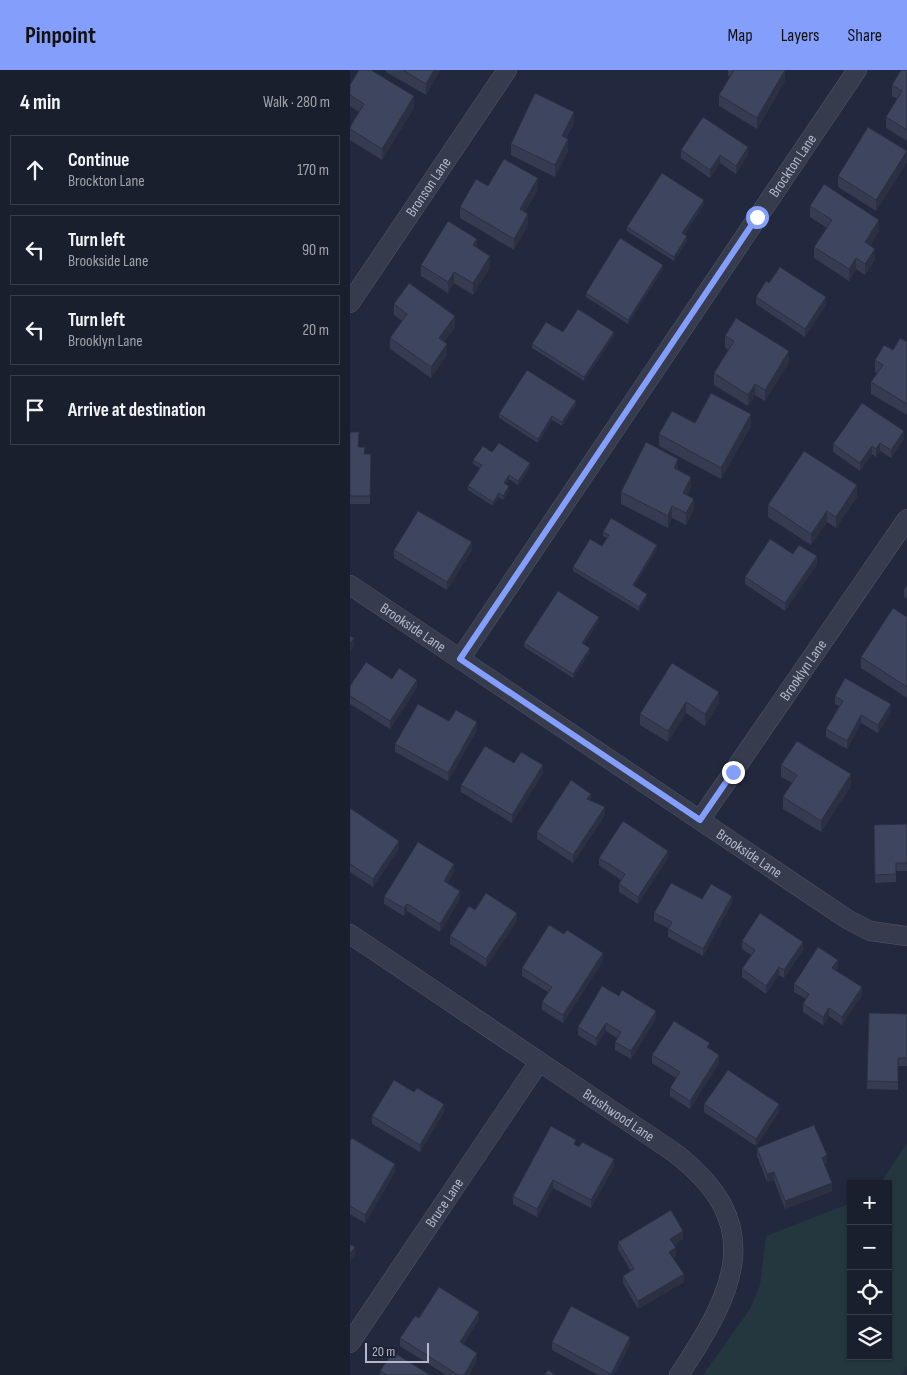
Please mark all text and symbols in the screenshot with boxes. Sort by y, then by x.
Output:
text: Pinpoint [25,21,96,50]
text: Map [728,25,753,46]
text: Layers [781,25,820,46]
text: Share [848,25,882,46]
text: 4 min [20,90,61,115]
text: Walk · 280 m [263,93,330,112]
street label: Brockton Lane [765,131,821,201]
text: Continue [68,149,129,172]
street label: Bronson Lane [402,154,455,221]
icon: ahead [21,156,49,184]
text: 170 m [297,161,329,180]
text: Brockton Lane [68,172,145,191]
route start [746,206,769,229]
text: Turn left [68,229,125,252]
icon: left [21,236,49,264]
text: 90 m [302,241,329,260]
text: Brookside Lane [68,252,148,271]
text: Turn left [68,309,125,332]
icon: left [21,316,49,344]
text: 20 m [302,321,329,340]
text: Brooklyn Lane [68,332,143,351]
icon: arrive [21,396,49,424]
text: Arrive at destination [68,399,206,422]
street label: Brookside Lane [376,599,449,657]
street label: Brooklyn Lane [776,636,831,705]
route end [722,761,745,784]
street label: Brookside Lane [712,825,786,883]
street label: Brushwood Lane [579,1085,658,1146]
street label: Bruce Lane [421,1175,468,1231]
map controls [847,1180,892,1360]
button: + [847,1180,892,1225]
button: − [847,1225,892,1270]
button: locate [847,1270,892,1315]
button: layers [847,1315,892,1360]
scale bar [365,1340,429,1363]
text: 20 m [372,1343,395,1360]

